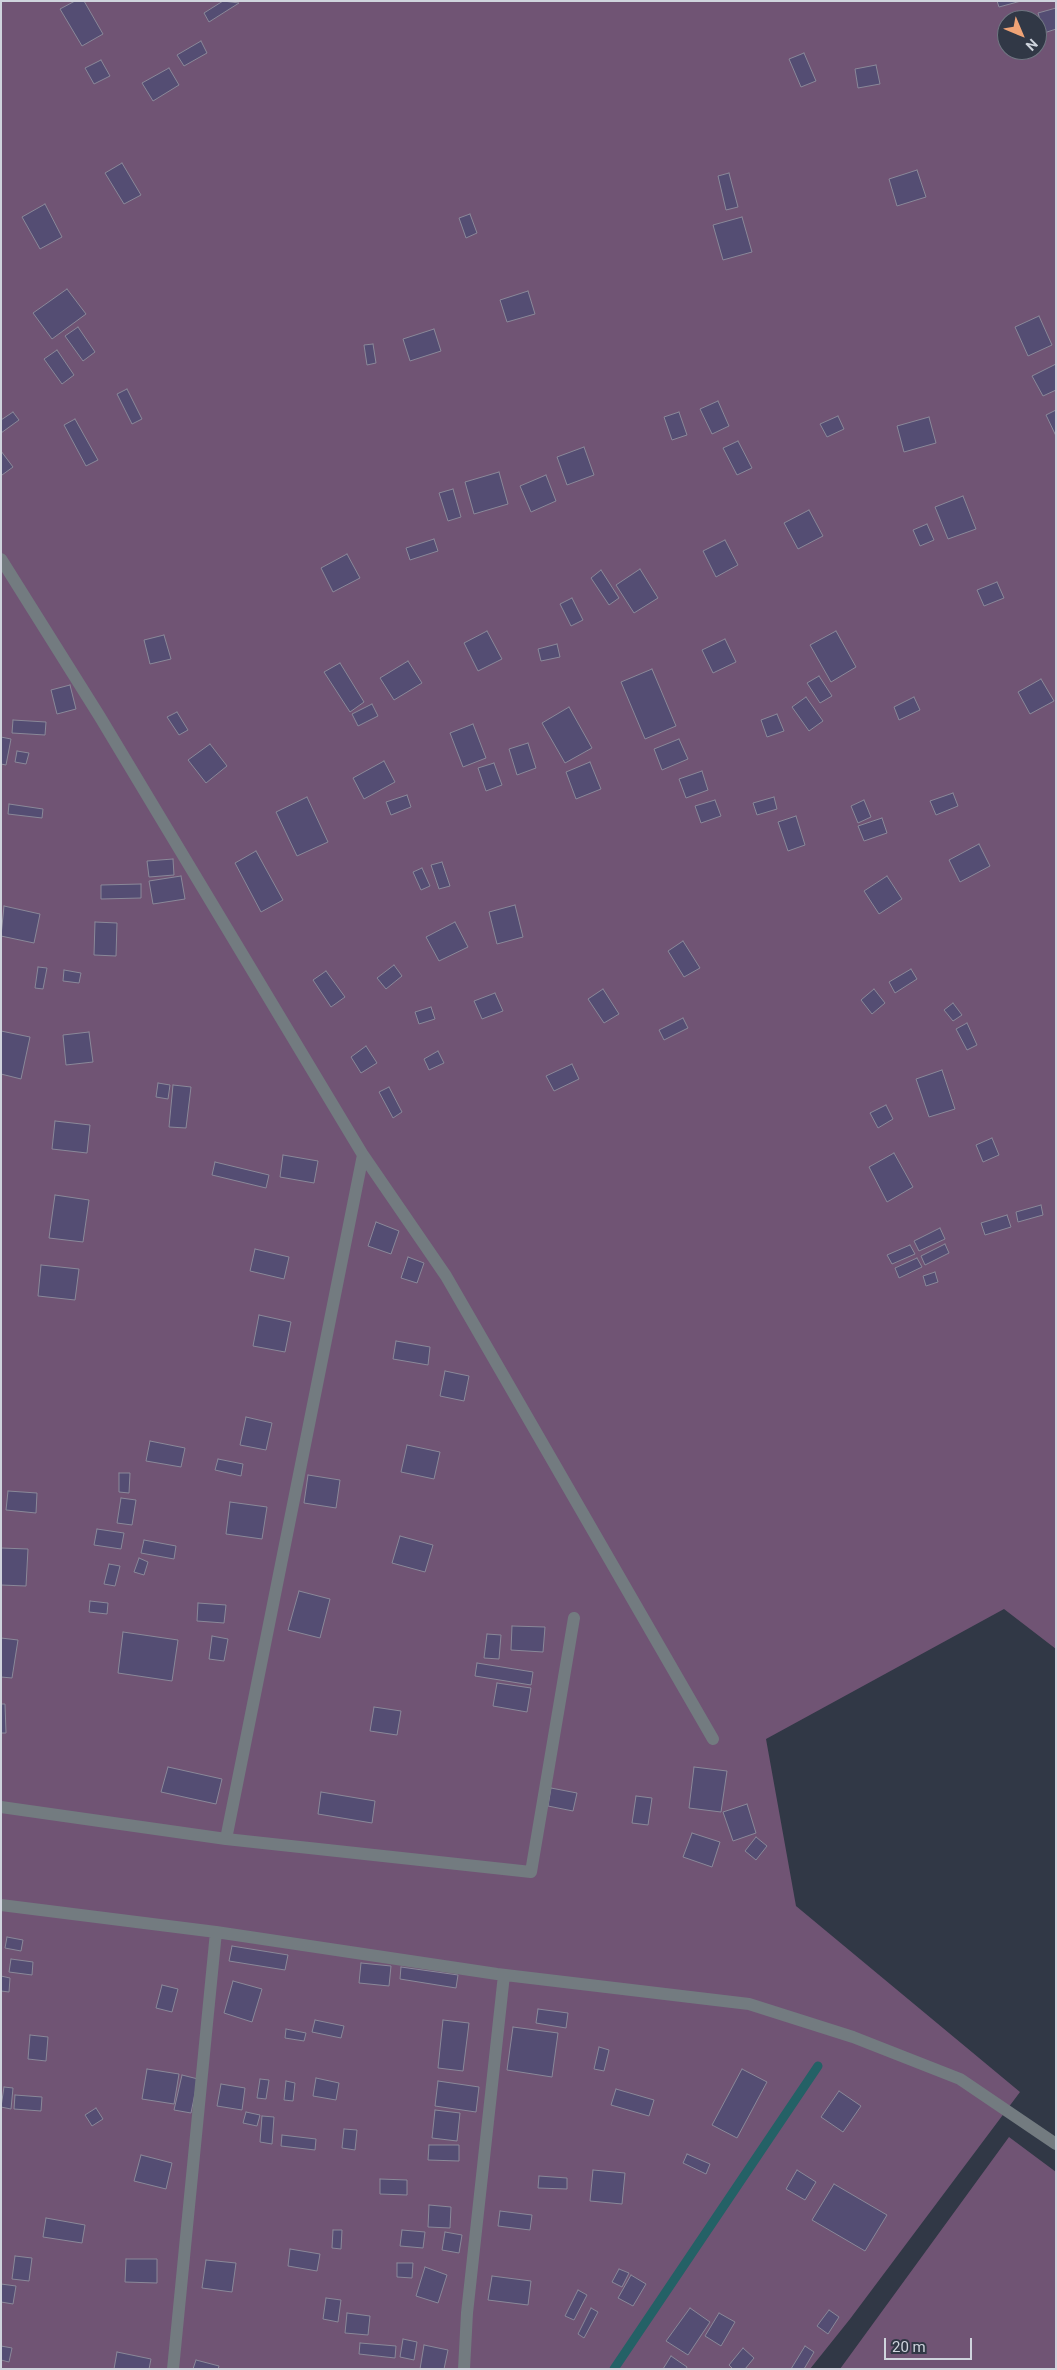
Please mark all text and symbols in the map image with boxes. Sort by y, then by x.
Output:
north arrow [997,10,1047,60]
text: N [1023,36,1041,54]
scale bar [887,2328,974,2360]
text: 20 m [892,2338,926,2356]

